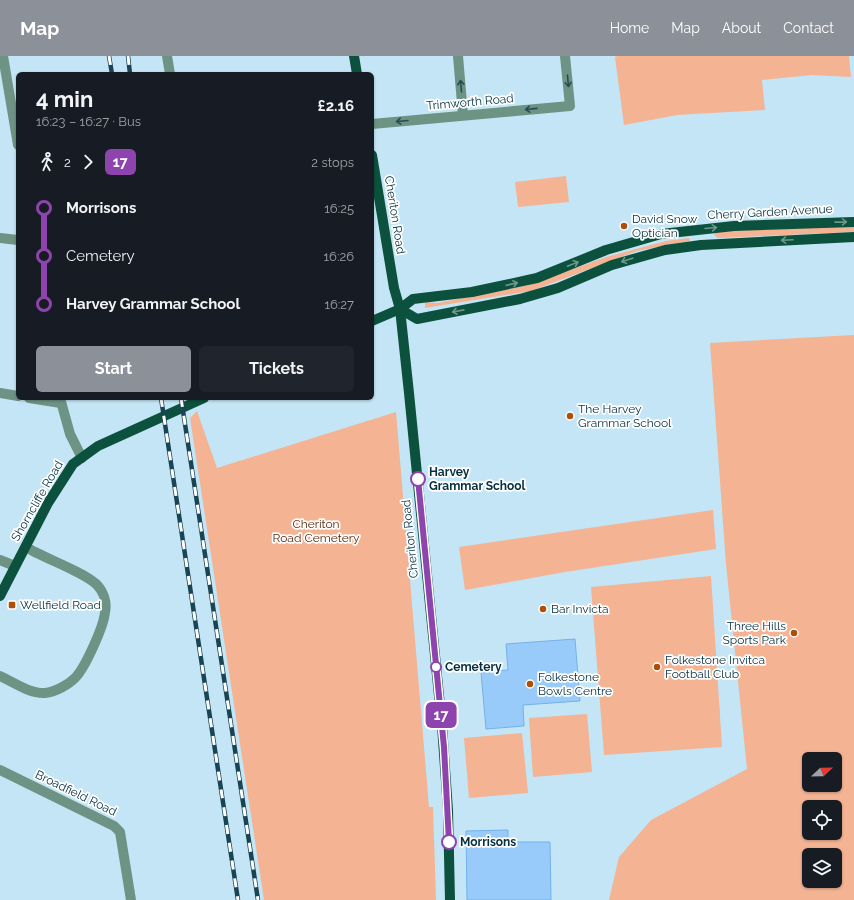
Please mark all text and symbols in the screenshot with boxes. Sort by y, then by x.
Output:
text: Map [20,17,59,39]
text: Home [610,20,649,36]
text: Map [671,20,700,36]
text: About [722,20,761,36]
text: Contact [783,20,834,36]
one-way arrow [564,74,571,87]
one-way arrow [457,80,465,93]
text: 4 min [36,86,93,112]
street label: Trimworth Road [426,91,514,113]
text: £2.16 [317,97,354,115]
one-way arrow [525,105,538,113]
text: 16:23 – 16:27 · Bus [36,114,141,129]
one-way arrow [396,117,409,124]
icon: walk [36,151,58,173]
icon: forward [77,151,99,173]
text: 17 [113,154,128,170]
text: 2 [64,155,71,170]
text: 2 stops [311,155,354,170]
street label: Cheriton Road [382,175,408,255]
text: Morrisons [66,199,136,217]
text: 16:25 [324,201,354,216]
street label: Cherry Garden Avenue [707,202,833,222]
place label: David Snow Optician [632,212,698,240]
one-way arrow [834,218,847,226]
marker: David Snow Optician [619,221,629,231]
one-way arrow [704,224,717,232]
one-way arrow [781,237,794,244]
text: Cemetery [66,247,135,265]
text: 16:26 [324,249,354,264]
one-way arrow [622,257,634,265]
one-way arrow [566,259,578,267]
one-way arrow [506,279,519,287]
text: Harvey Grammar School [66,295,240,313]
text: 16:27 [324,297,354,312]
one-way arrow [452,307,465,315]
button: Start [36,346,191,392]
button: Tickets [199,346,354,392]
place label: The Harvey Grammar School [578,402,672,430]
marker: The Harvey Grammar School [565,411,575,421]
street label: Shorncliffe Road [8,458,66,544]
place label: Harvey Grammar School [429,465,526,493]
marker: Harvey Grammar School [410,471,426,487]
street label: Cheriton Road [399,499,421,579]
park label: Cheriton Road Cemetery [273,517,360,545]
place label: Wellfield Road [20,598,101,612]
marker: Wellfield Road [7,600,17,610]
place label: Bar Invicta [551,602,609,616]
marker: Bar Invicta [538,604,548,614]
place label: Three Hills Sports Park [723,619,787,647]
marker: Three Hills Sports Park [789,628,799,638]
place label: Folkestone Invitca Football Club [665,653,765,681]
place label: Cemetery [445,660,502,674]
marker: Cemetery [430,661,442,673]
marker: Folkestone Invitca Football Club [652,662,662,672]
place label: Folkestone Bowls Centre [538,670,612,698]
marker: Folkestone Bowls Centre [525,679,535,689]
line badge: 17 [423,702,459,728]
text: 17 [434,707,448,723]
north arrow [802,752,842,792]
map controls [802,752,842,888]
street label: Broadfield Road [33,767,119,819]
button: locate [802,800,842,840]
marker: Morrisons [441,834,457,850]
place label: Morrisons [460,835,516,849]
button: layers [802,848,842,888]

